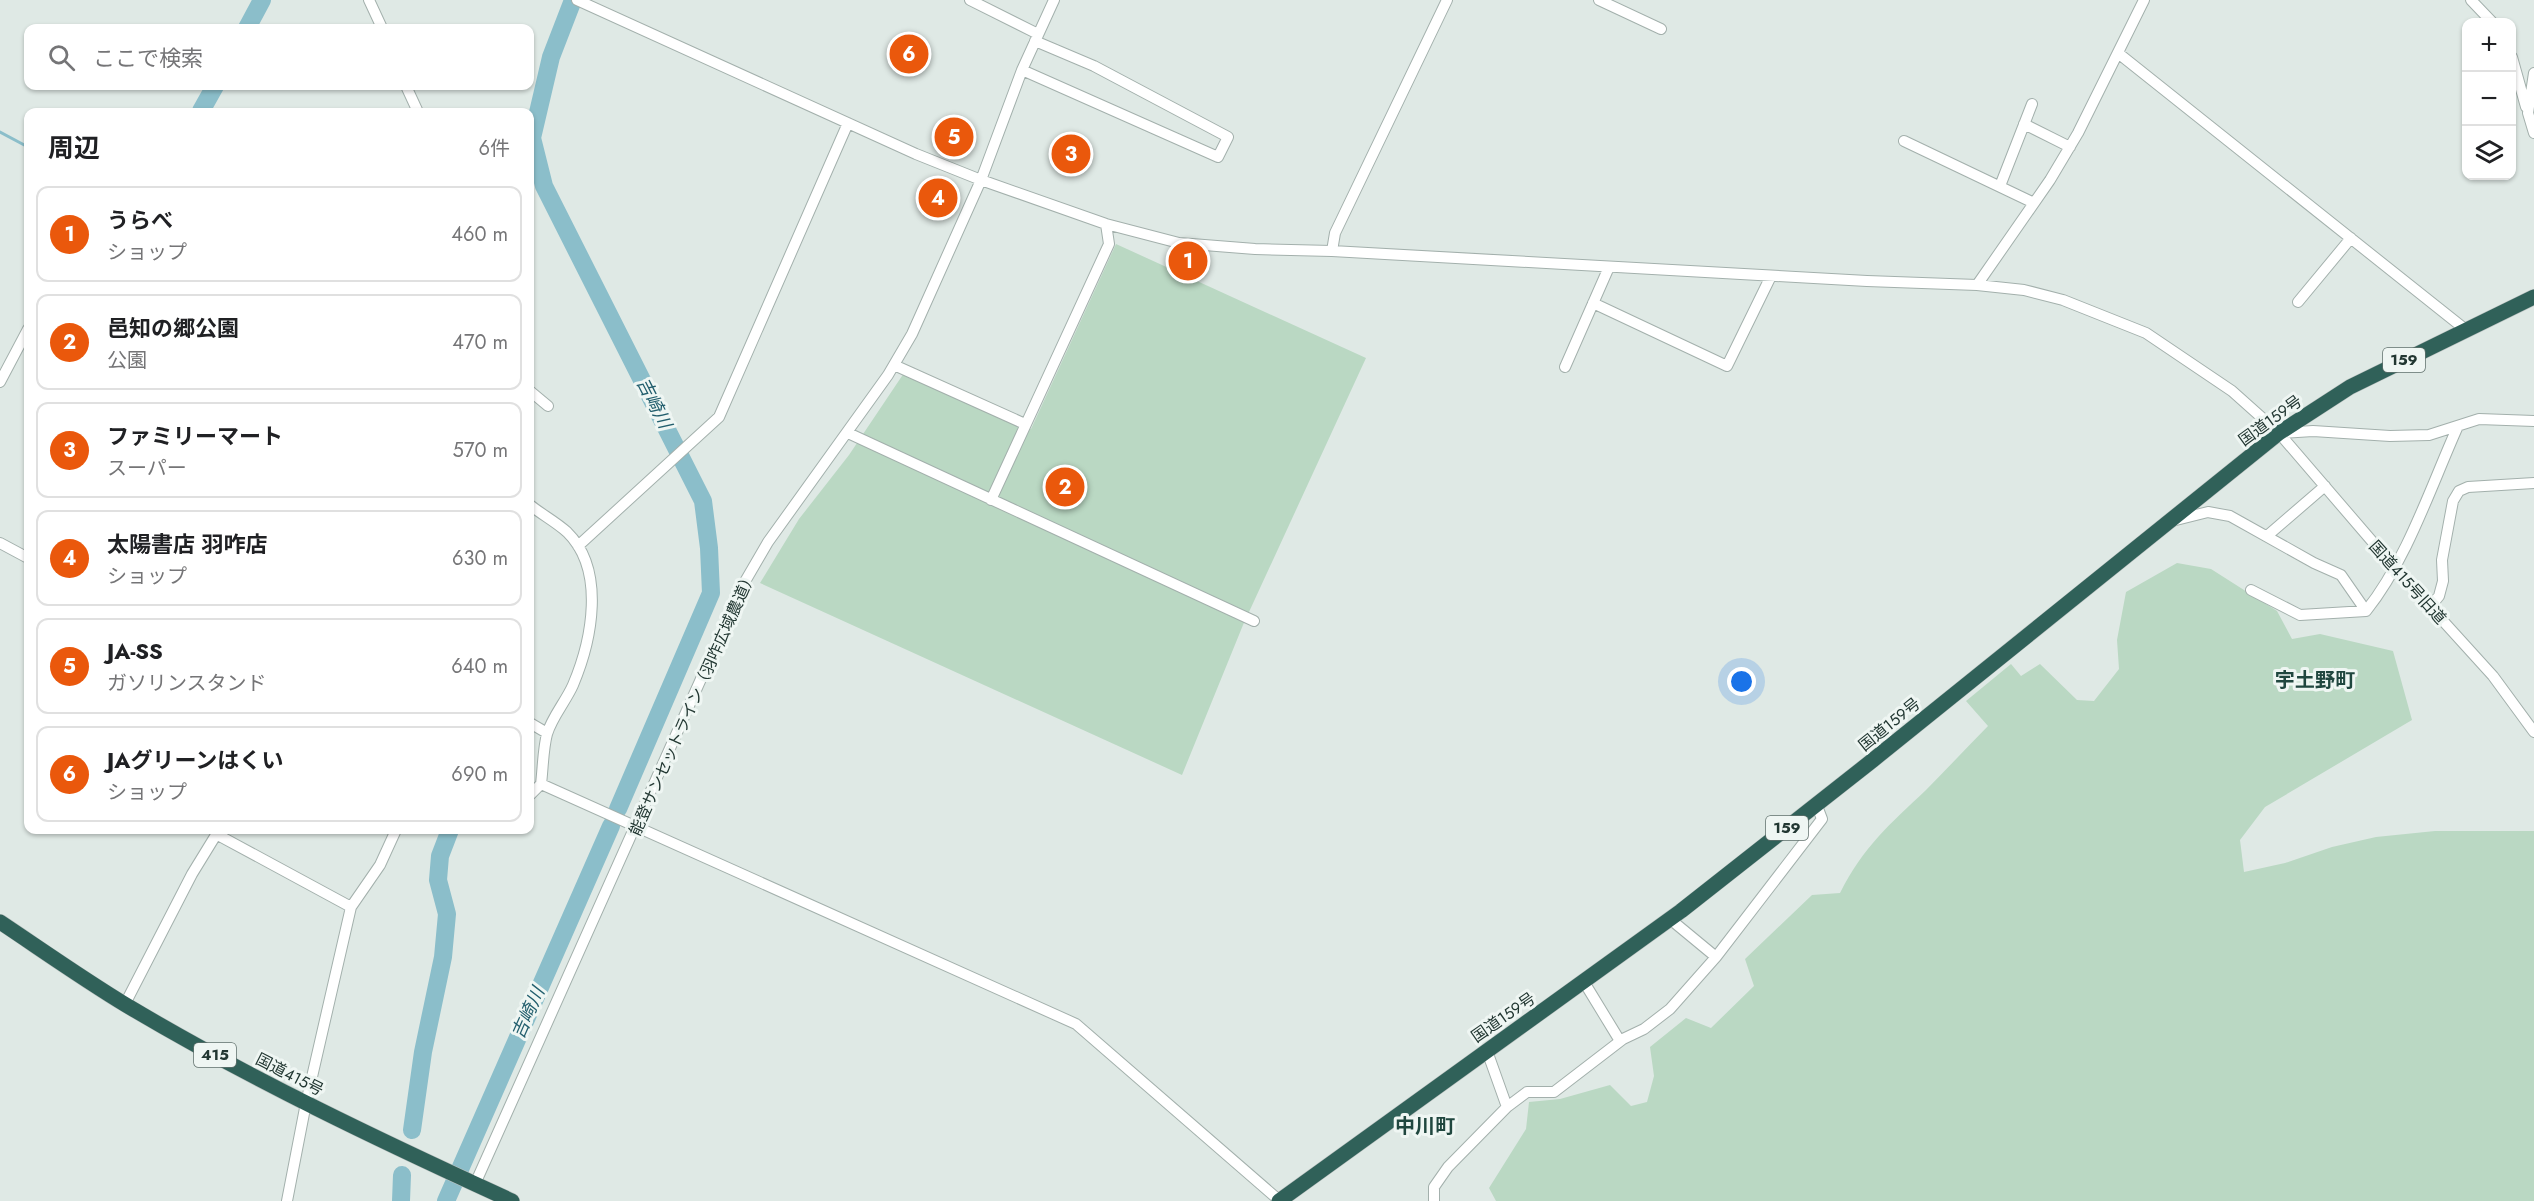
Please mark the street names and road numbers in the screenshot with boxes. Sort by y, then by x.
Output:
road number: 159 [2383,348,2425,372]
street label: 国道159号 [2234,390,2307,451]
street label: 国道415号旧道 [2364,535,2451,629]
street label: 能登サンセットライン（羽咋広域農道） [623,567,762,839]
street label: 国道159号 [1854,692,1925,756]
road number: 159 [1766,816,1808,840]
street label: 国道159号 [1467,987,1540,1048]
road number: 415 [194,1043,236,1067]
street label: 国道415号 [252,1048,328,1101]

